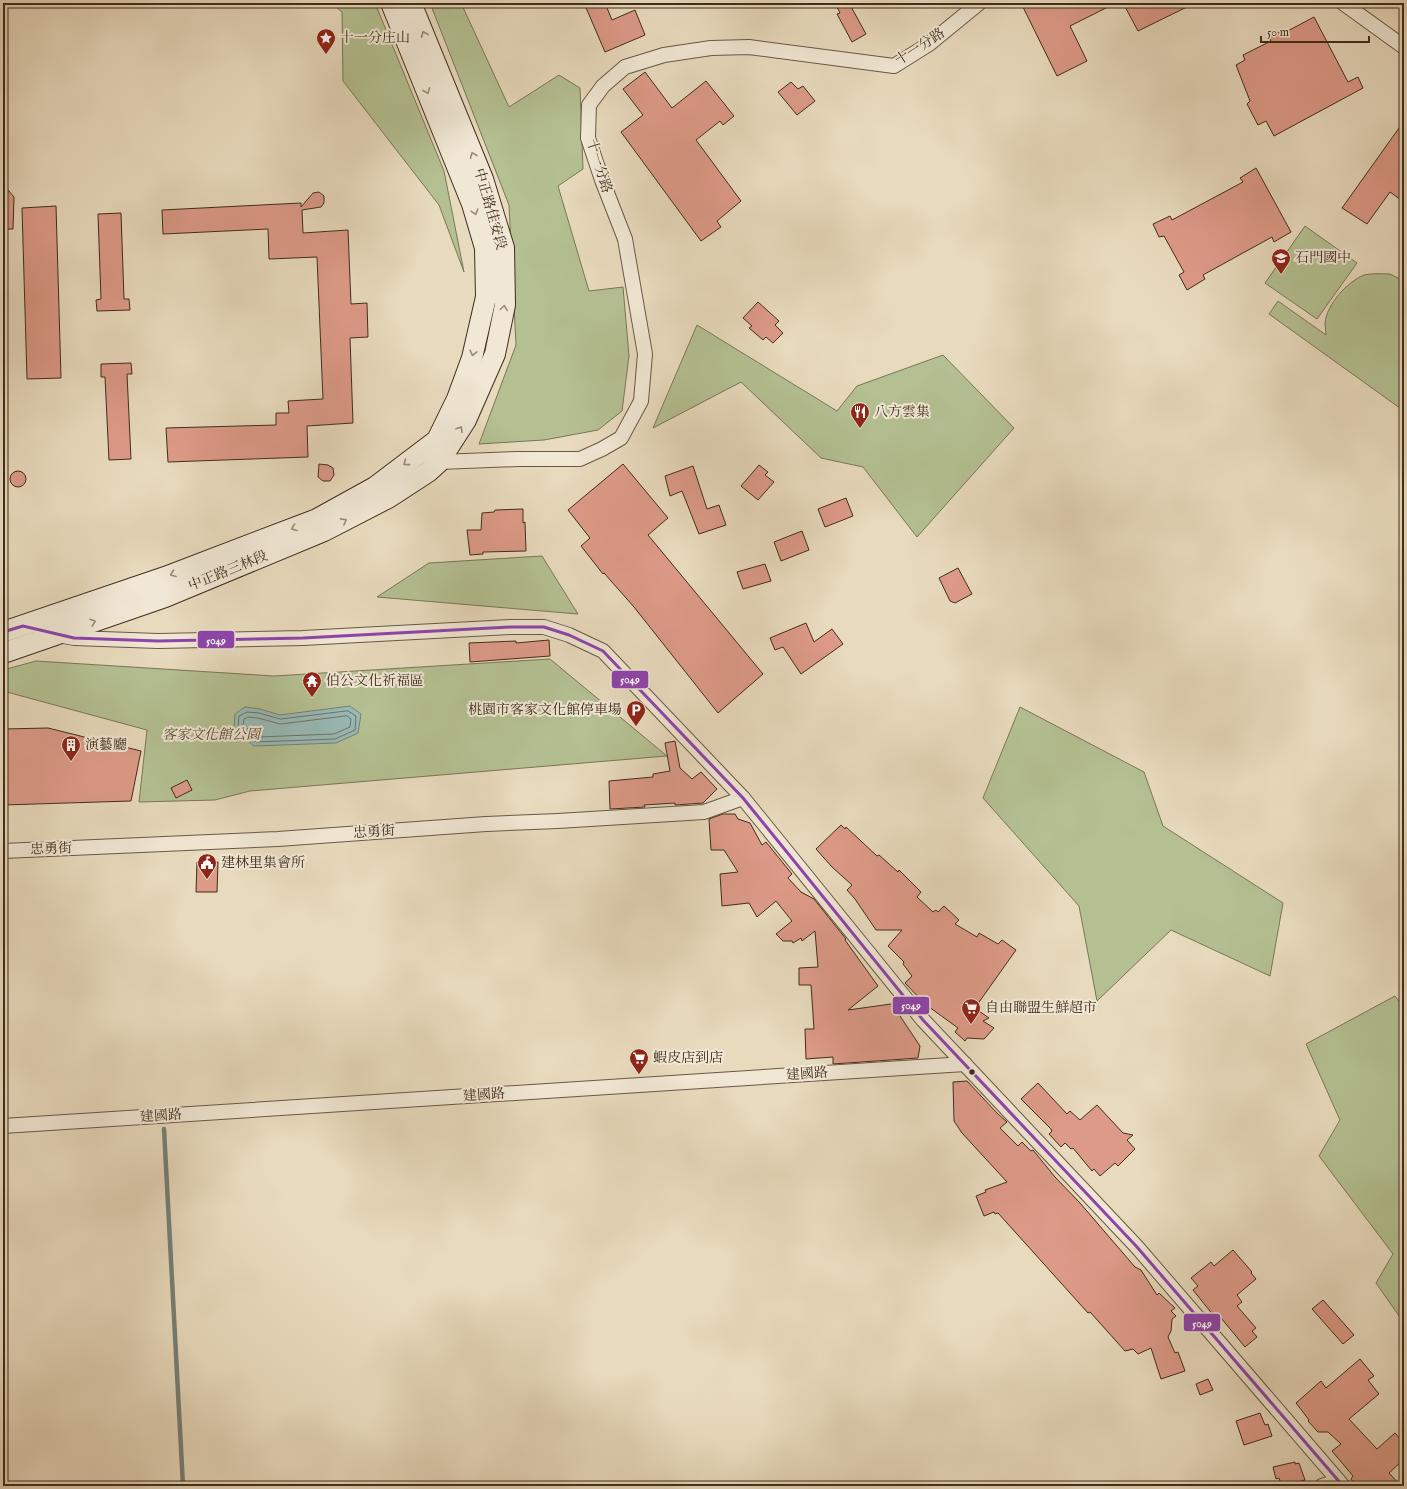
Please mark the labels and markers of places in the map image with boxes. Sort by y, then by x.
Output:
place icon: 十一分庄山 [315,27,337,55]
place label: 十一分庄山 [340,29,410,47]
school or university icon: 石門國中 [1270,247,1292,275]
place label: 石門國中 [1295,249,1351,267]
restaurant icon: 八方雲集 [849,401,871,429]
place label: 八方雲集 [874,403,930,421]
temple icon: 伯公文化祈福區 [301,670,323,698]
place label: 伯公文化祈福區 [326,672,424,690]
parking icon: 桃園市客家文化館停車場 [625,699,647,727]
place label: 桃園市客家文化館停車場 [468,701,622,719]
building icon: 演藝廳 [60,734,82,762]
place label: 演藝廳 [85,736,127,754]
public building icon: 建林里集會所 [196,852,218,880]
place label: 建林里集會所 [221,854,305,872]
supermarket icon: 自由聯盟生鮮超市 [960,997,982,1025]
place label: 自由聯盟生鮮超市 [985,999,1097,1017]
supermarket icon: 蝦皮店到店 [628,1047,650,1075]
place label: 蝦皮店到店 [653,1049,723,1067]
unlabelled marker [967,1067,977,1077]

